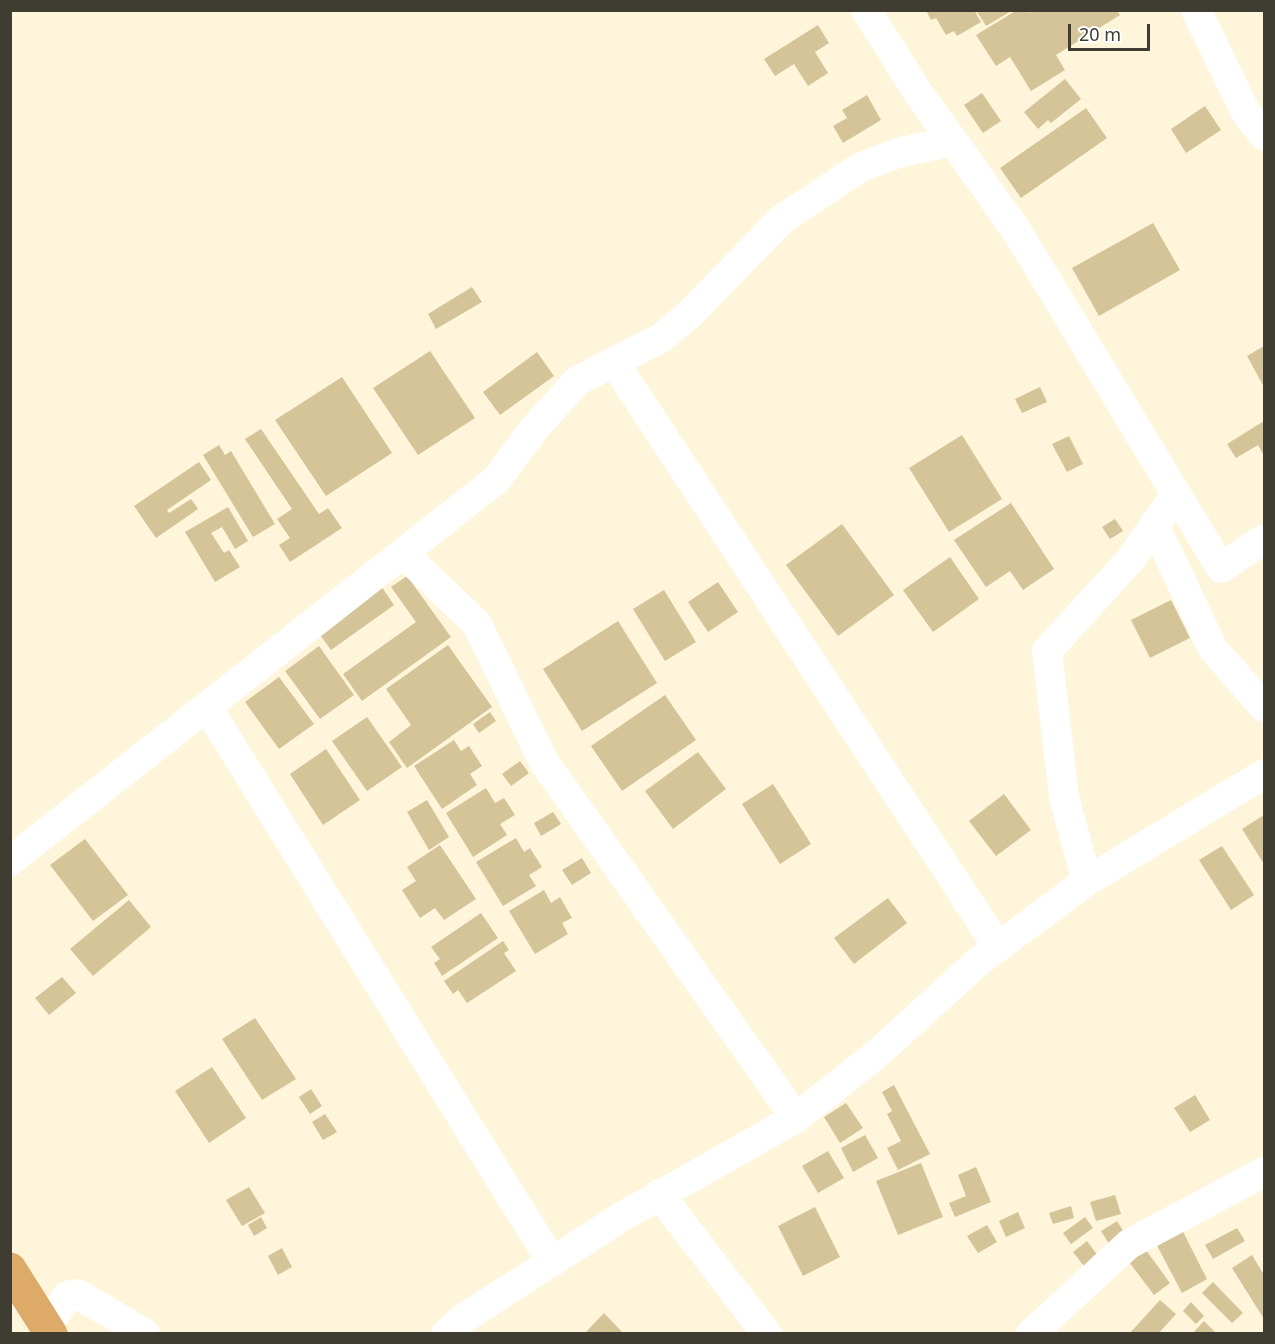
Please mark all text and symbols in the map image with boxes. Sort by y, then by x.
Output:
scale bar [1071,12,1154,50]
text: 20 m [1079,22,1121,46]

